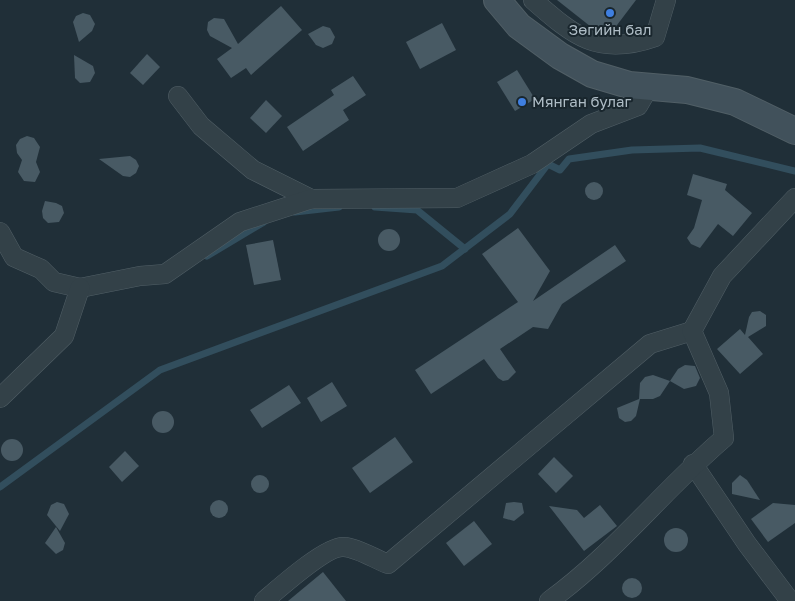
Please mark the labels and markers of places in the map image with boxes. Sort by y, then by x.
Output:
marker: Зөгийн бал [604,7,616,19]
place label: Зөгийн бал [569,20,651,38]
place label: Мянган булаг [532,92,632,110]
marker: Мянган булаг [516,96,528,108]

